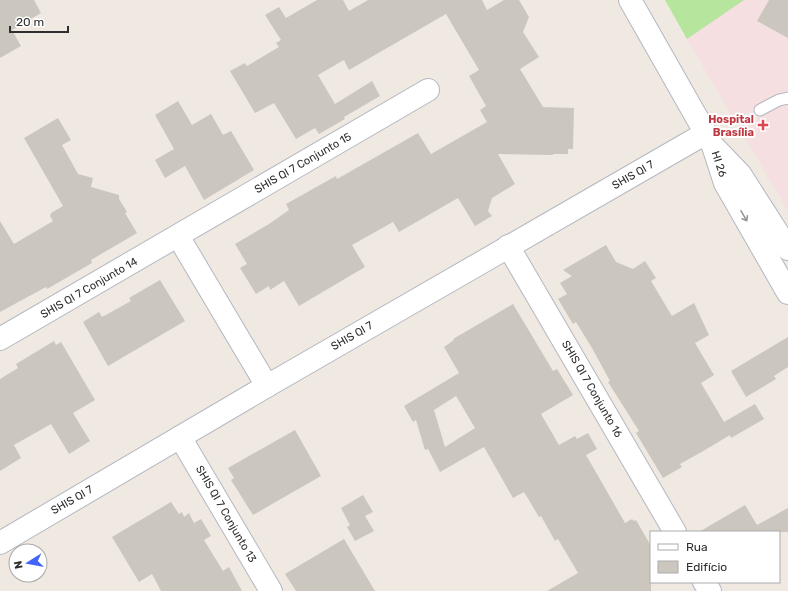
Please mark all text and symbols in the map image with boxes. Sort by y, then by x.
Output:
scale bar [10,8,68,34]
text: 20 m [16,15,44,29]
place label: Hospital Brasília [708,113,754,139]
marker: Hospital Brasília [757,119,769,131]
street label: SHIS QI 7 Conjunto 15 [252,130,354,196]
street label: HI 26 [709,149,729,179]
street label: SHIS QI 7 [610,158,656,192]
one-way arrow [741,210,749,222]
street label: SHIS QI 7 Conjunto 14 [38,255,140,321]
street label: SHIS QI 7 [329,319,375,353]
street label: SHIS QI 7 Conjunto 16 [559,338,625,440]
street label: SHIS QI 7 Conjunto 13 [193,463,259,565]
street label: SHIS QI 7 [49,483,95,517]
legend [650,531,780,583]
text: Rua [686,540,708,554]
north arrow [8,543,48,583]
text: N [12,560,26,570]
text: Edifício [686,560,727,574]

